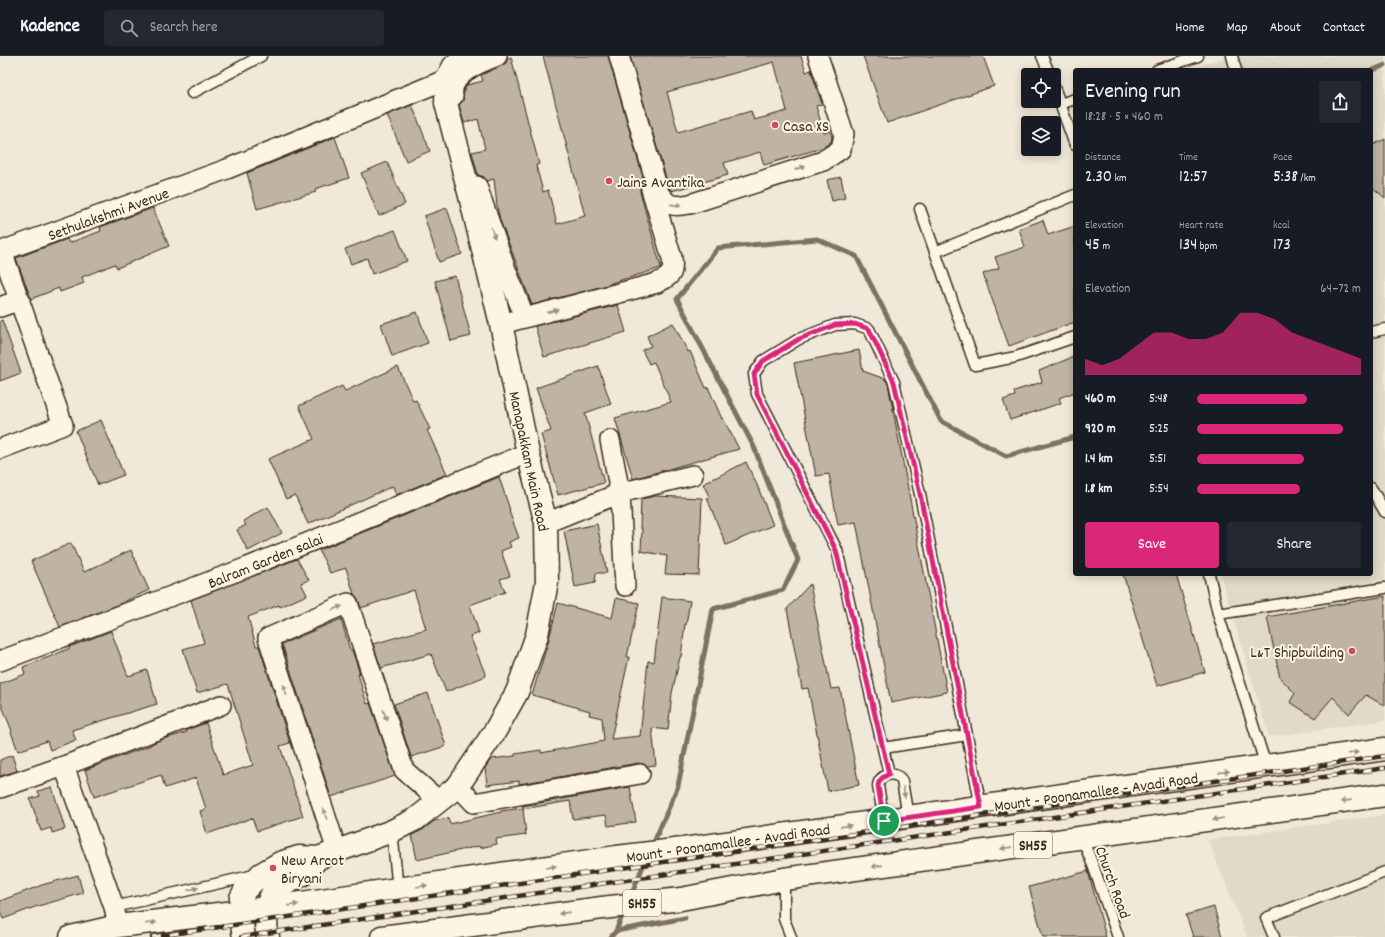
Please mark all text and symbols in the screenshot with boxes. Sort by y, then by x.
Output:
search box [104,10,384,46]
text: Kadence [20,14,80,41]
icon: search [118,17,140,39]
text: Search here [150,17,218,39]
text: Home [1175,18,1204,38]
text: Map [1226,18,1248,38]
text: About [1270,18,1301,38]
text: Contact [1323,18,1365,38]
map controls [1021,68,1061,156]
button: locate [1021,68,1061,108]
text: Evening run [1085,77,1181,108]
button: share [1319,81,1361,123]
text: 18:28 · 5 × 460 m [1085,108,1163,127]
place label: Casa XS [783,116,829,139]
button: layers [1021,116,1061,156]
marker: Casa XS [770,120,780,130]
text: Distance [1085,150,1121,166]
text: Time [1179,150,1198,166]
text: Pace [1273,150,1292,166]
one-way arrow [794,165,806,171]
text: 2.30 [1085,166,1112,190]
text: 12:57 [1179,166,1207,190]
text: 5:38 [1273,166,1298,190]
text: km [1112,171,1127,187]
text: /km [1298,171,1316,187]
place label: Jains Avantika [617,172,705,195]
marker: Jains Avantika [604,176,614,186]
street label: Sethulakshmi Avenue [45,183,173,248]
one-way arrow [670,201,682,208]
text: Elevation [1085,218,1123,234]
text: Heart rate [1179,218,1223,234]
text: kcal [1273,218,1290,234]
one-way arrow [490,227,496,239]
text: 45 [1085,234,1100,258]
text: 134 [1179,234,1197,258]
text: 173 [1273,234,1291,258]
text: m [1100,239,1110,255]
text: bpm [1197,239,1217,255]
text: Elevation [1085,280,1130,299]
text: 64–72 m [1320,280,1361,299]
one-way arrow [546,307,559,313]
street label: Manapakkam Main Road [501,389,554,534]
text: 460 m [1085,390,1116,409]
text: 5:48 [1149,390,1168,409]
text: 920 m [1085,420,1116,439]
text: 5:25 [1149,420,1169,439]
text: 1.4 km [1085,450,1113,469]
text: 5:51 [1149,450,1166,469]
text: 1.8 km [1085,480,1112,499]
text: 5:54 [1149,480,1169,499]
button: Save [1085,522,1219,568]
button: Share [1227,522,1361,568]
street label: Balram Garden salai [205,529,327,596]
one-way arrow [331,605,342,611]
place label: L&T Shipbuilding [1250,642,1344,665]
marker: L&T Shipbuilding [1347,646,1357,656]
one-way arrow [282,684,288,696]
one-way arrow [382,709,388,721]
one-way arrow [1347,750,1359,756]
street label: Mount - Poonamallee - Avadi Road [993,768,1200,819]
one-way arrow [1218,769,1230,775]
one-way arrow [901,786,907,799]
one-way arrow [1340,798,1352,804]
pin [867,804,901,838]
one-way arrow [322,807,328,819]
icon: arrive [873,810,895,832]
one-way arrow [1212,816,1224,822]
street label: Mount - Poonamallee - Avadi Road [625,819,832,870]
one-way arrow [840,823,852,829]
road number: SH55 [1014,832,1052,858]
street label: Church Road [1088,843,1135,922]
one-way arrow [1000,845,1012,851]
place label: New Arcot Biryani [281,850,344,891]
marker: New Arcot Biryani [268,863,278,873]
one-way arrow [871,863,883,869]
one-way arrow [545,864,557,870]
one-way arrow [416,883,428,889]
one-way arrow [187,886,199,892]
road number: SH55 [623,890,661,916]
one-way arrow [287,902,300,908]
one-way arrow [558,910,570,916]
one-way arrow [145,920,157,926]

